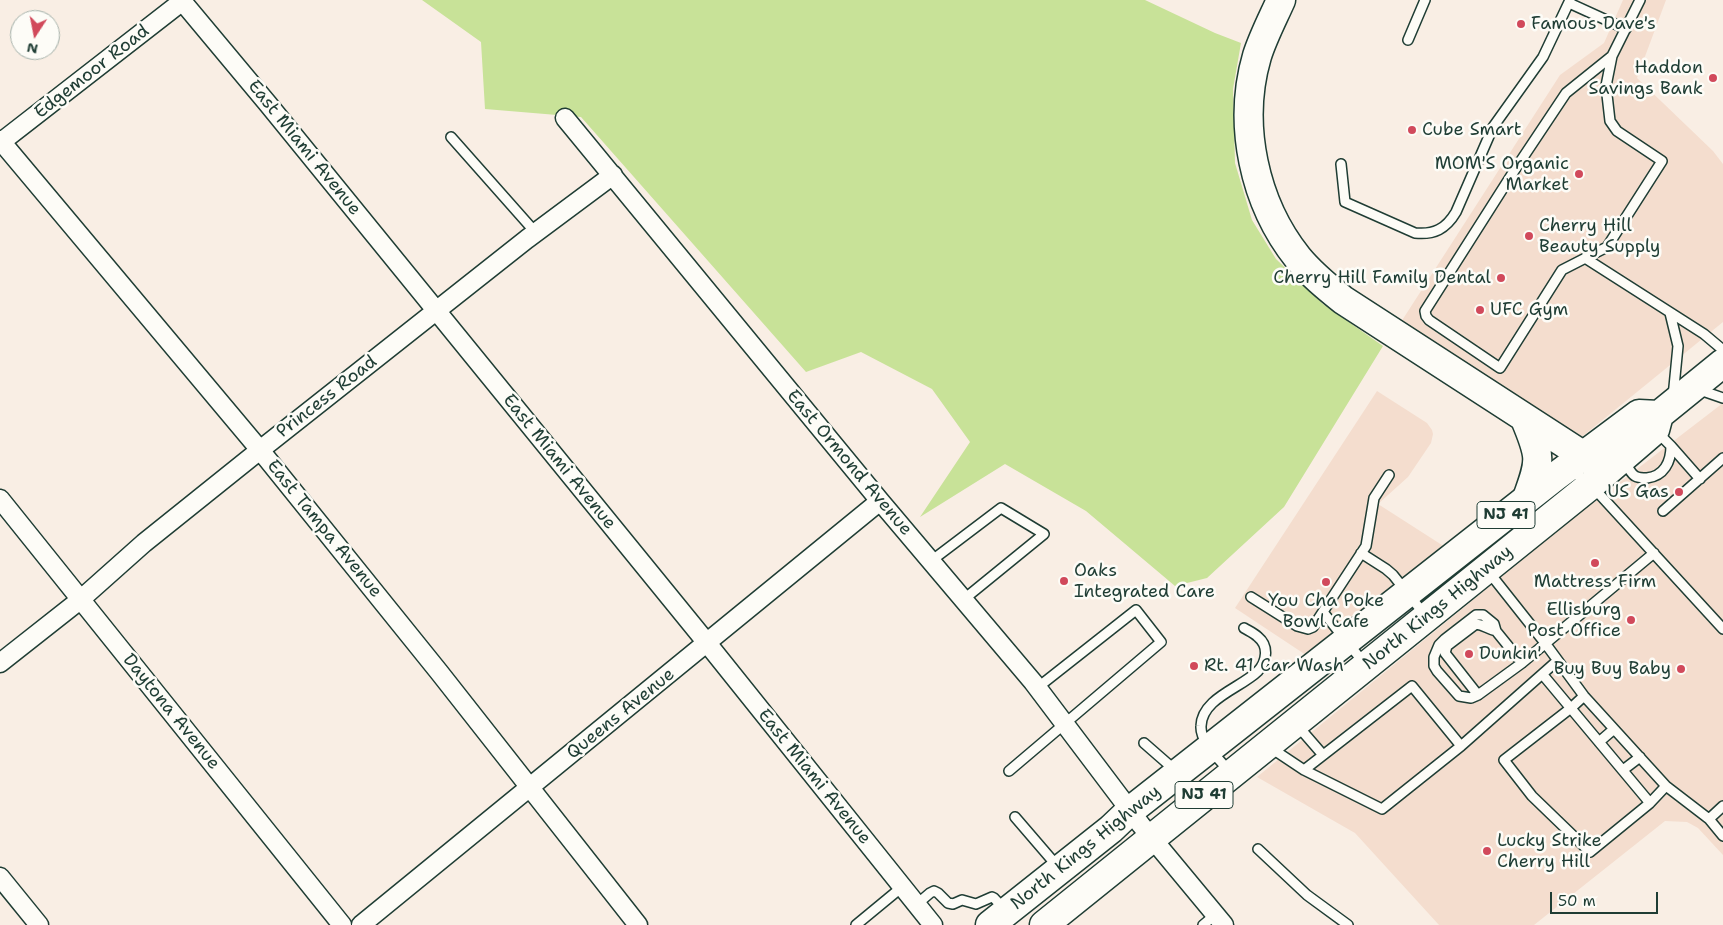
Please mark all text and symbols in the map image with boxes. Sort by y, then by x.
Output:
north arrow [10,10,60,60]
place label: Famous Dave's [1531,13,1656,35]
marker: Famous Dave's [1515,18,1527,30]
street label: Edgemoor Road [30,21,154,123]
text: N [25,39,39,59]
place label: Haddon Savings Bank [1588,57,1703,100]
marker: Haddon Savings Bank [1707,72,1719,84]
street label: East Miami Avenue [243,76,365,220]
place label: Cube Smart [1422,119,1522,141]
marker: Cube Smart [1406,124,1418,136]
place label: MOM'S Organic Market [1435,153,1569,195]
marker: MOM'S Organic Market [1573,168,1585,180]
place label: Cherry Hill Beauty Supply [1539,215,1660,258]
marker: Cherry Hill Beauty Supply [1523,230,1535,242]
place label: Cherry Hill Family Dental [1273,267,1491,289]
marker: Cherry Hill Family Dental [1495,272,1507,284]
place label: UFC Gym [1490,299,1568,321]
marker: UFC Gym [1474,304,1486,316]
street label: Princess Road [273,351,381,443]
street label: East Ormond Avenue [782,386,916,540]
street label: East Miami Avenue [498,390,620,534]
street label: East Tampa Avenue [262,456,386,602]
place label: US Gas [1607,481,1669,503]
marker: US Gas [1673,486,1685,498]
road number: NJ 41 [1477,502,1535,528]
street label: North Kings Highway [1359,541,1517,675]
marker: Mattress Firm [1589,557,1601,569]
place label: Oaks Integrated Care [1074,560,1215,602]
place label: Mattress Firm [1534,571,1656,593]
marker: Oaks Integrated Care [1058,575,1070,587]
marker: You Cha Poke Bowl Cafe [1320,576,1332,588]
place label: You Cha Poke Bowl Cafe [1268,590,1384,632]
place label: Ellisburg Post Office [1527,599,1621,642]
marker: Ellisburg Post Office [1625,614,1637,626]
place label: Dunkin' [1479,643,1542,665]
marker: Dunkin' [1463,648,1475,660]
street label: Daytona Avenue [118,650,224,774]
place label: Rt. 41 Car Wash [1204,655,1344,677]
place label: Buy Buy Baby [1554,658,1671,680]
marker: Rt. 41 Car Wash [1188,660,1200,672]
marker: Buy Buy Baby [1675,663,1687,675]
street label: Queens Avenue [563,664,679,764]
street label: East Miami Avenue [753,705,875,849]
street label: North Kings Highway [1007,781,1165,915]
road number: NJ 41 [1175,782,1233,808]
place label: Lucky Strike Cherry Hill [1497,830,1602,872]
marker: Lucky Strike Cherry Hill [1481,845,1493,857]
scale bar [1553,882,1660,914]
text: 50 m [1558,891,1596,911]

